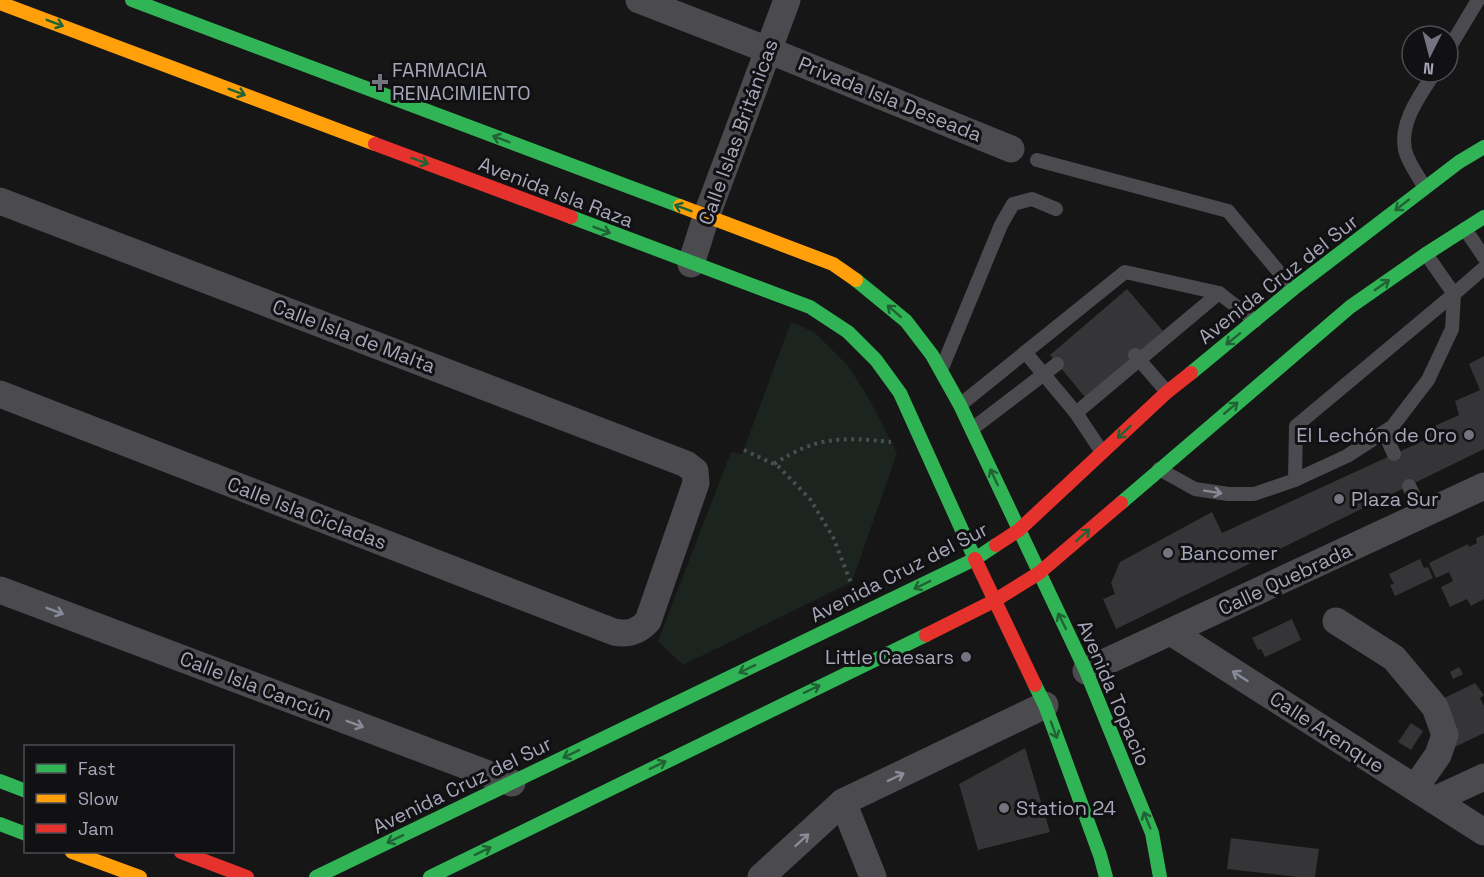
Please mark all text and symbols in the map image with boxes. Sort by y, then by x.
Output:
one-way arrow [45,18,64,29]
north arrow [1400,24,1460,84]
street label: Calle Islas Británicas [692,35,784,229]
street label: Privada Isla Deseada [794,50,986,148]
place label: FARMACIA RENACIMIENTO [392,57,531,106]
text: N [1422,57,1435,79]
marker: FARMACIA RENACIMIENTO [373,75,387,89]
one-way arrow [227,87,246,98]
one-way arrow [492,133,511,144]
street label: Avenida Isla Raza [475,150,637,234]
one-way arrow [410,156,428,167]
one-way arrow [1395,199,1411,212]
one-way arrow [674,202,693,213]
street label: Avenida Cruz del Sur [1193,208,1363,350]
one-way arrow [592,225,611,236]
one-way arrow [1374,279,1390,291]
street label: Calle Isla de Malta [269,293,439,379]
one-way arrow [887,304,902,318]
one-way arrow [1225,332,1241,345]
one-way arrow [1223,401,1238,415]
place label: El Lechón de Oro [1296,422,1457,448]
one-way arrow [1117,425,1132,439]
marker: El Lechón de Oro [1462,428,1476,442]
one-way arrow [988,468,1000,486]
street label: Calle Isla Cícladas [224,471,390,555]
one-way arrow [1202,486,1222,497]
place label: Plaza Sur [1351,486,1438,512]
marker: Plaza Sur [1332,492,1346,506]
street label: Avenida Cruz del Sur [806,516,992,628]
one-way arrow [1075,528,1090,542]
street label: Calle Quebrada [1214,537,1356,621]
place label: Bancomer [1180,540,1278,566]
marker: Bancomer [1161,546,1175,560]
one-way arrow [914,579,932,591]
one-way arrow [45,606,64,617]
one-way arrow [1056,613,1068,631]
street label: Avenida Topacio [1072,616,1156,770]
place label: Little Caesars [825,644,954,670]
street label: Calle Isla Cancún [176,645,336,727]
marker: Little Caesars [959,650,973,664]
one-way arrow [738,664,756,676]
one-way arrow [1232,670,1249,682]
one-way arrow [803,683,821,694]
street label: Calle Arenque [1265,685,1389,779]
one-way arrow [345,719,364,730]
one-way arrow [1049,720,1060,739]
street label: Avenida Cruz del Sur [368,730,556,840]
legend [24,745,234,853]
one-way arrow [562,749,580,761]
text: Fast [78,757,115,780]
one-way arrow [648,758,666,770]
one-way arrow [886,770,904,782]
text: Slow [78,787,119,810]
place label: Station 24 [1016,795,1116,821]
marker: Station 24 [997,801,1011,815]
one-way arrow [1141,812,1152,830]
text: Jam [78,817,114,840]
one-way arrow [387,833,405,845]
one-way arrow [794,833,809,847]
one-way arrow [473,845,491,856]

